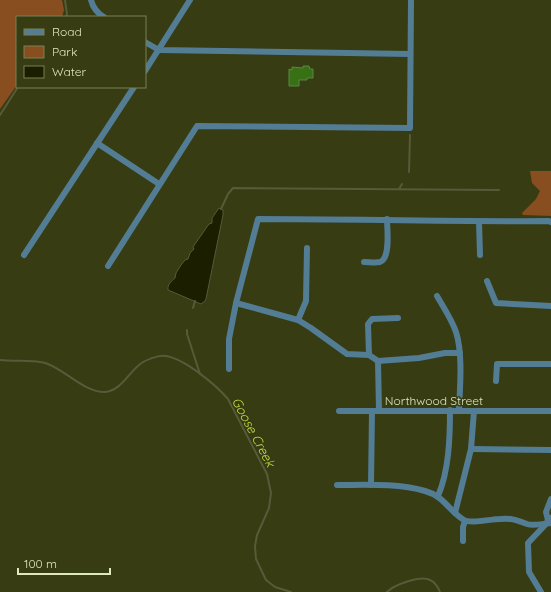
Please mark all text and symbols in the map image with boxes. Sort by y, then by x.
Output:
legend [16,16,146,88]
text: Road [52,24,82,39]
text: Park [52,44,77,59]
text: Water [52,64,87,79]
street label: Northwood Street [385,393,483,408]
water label: Goose Creek [229,394,280,470]
scale bar [18,550,110,576]
text: 100 m [24,556,57,571]

